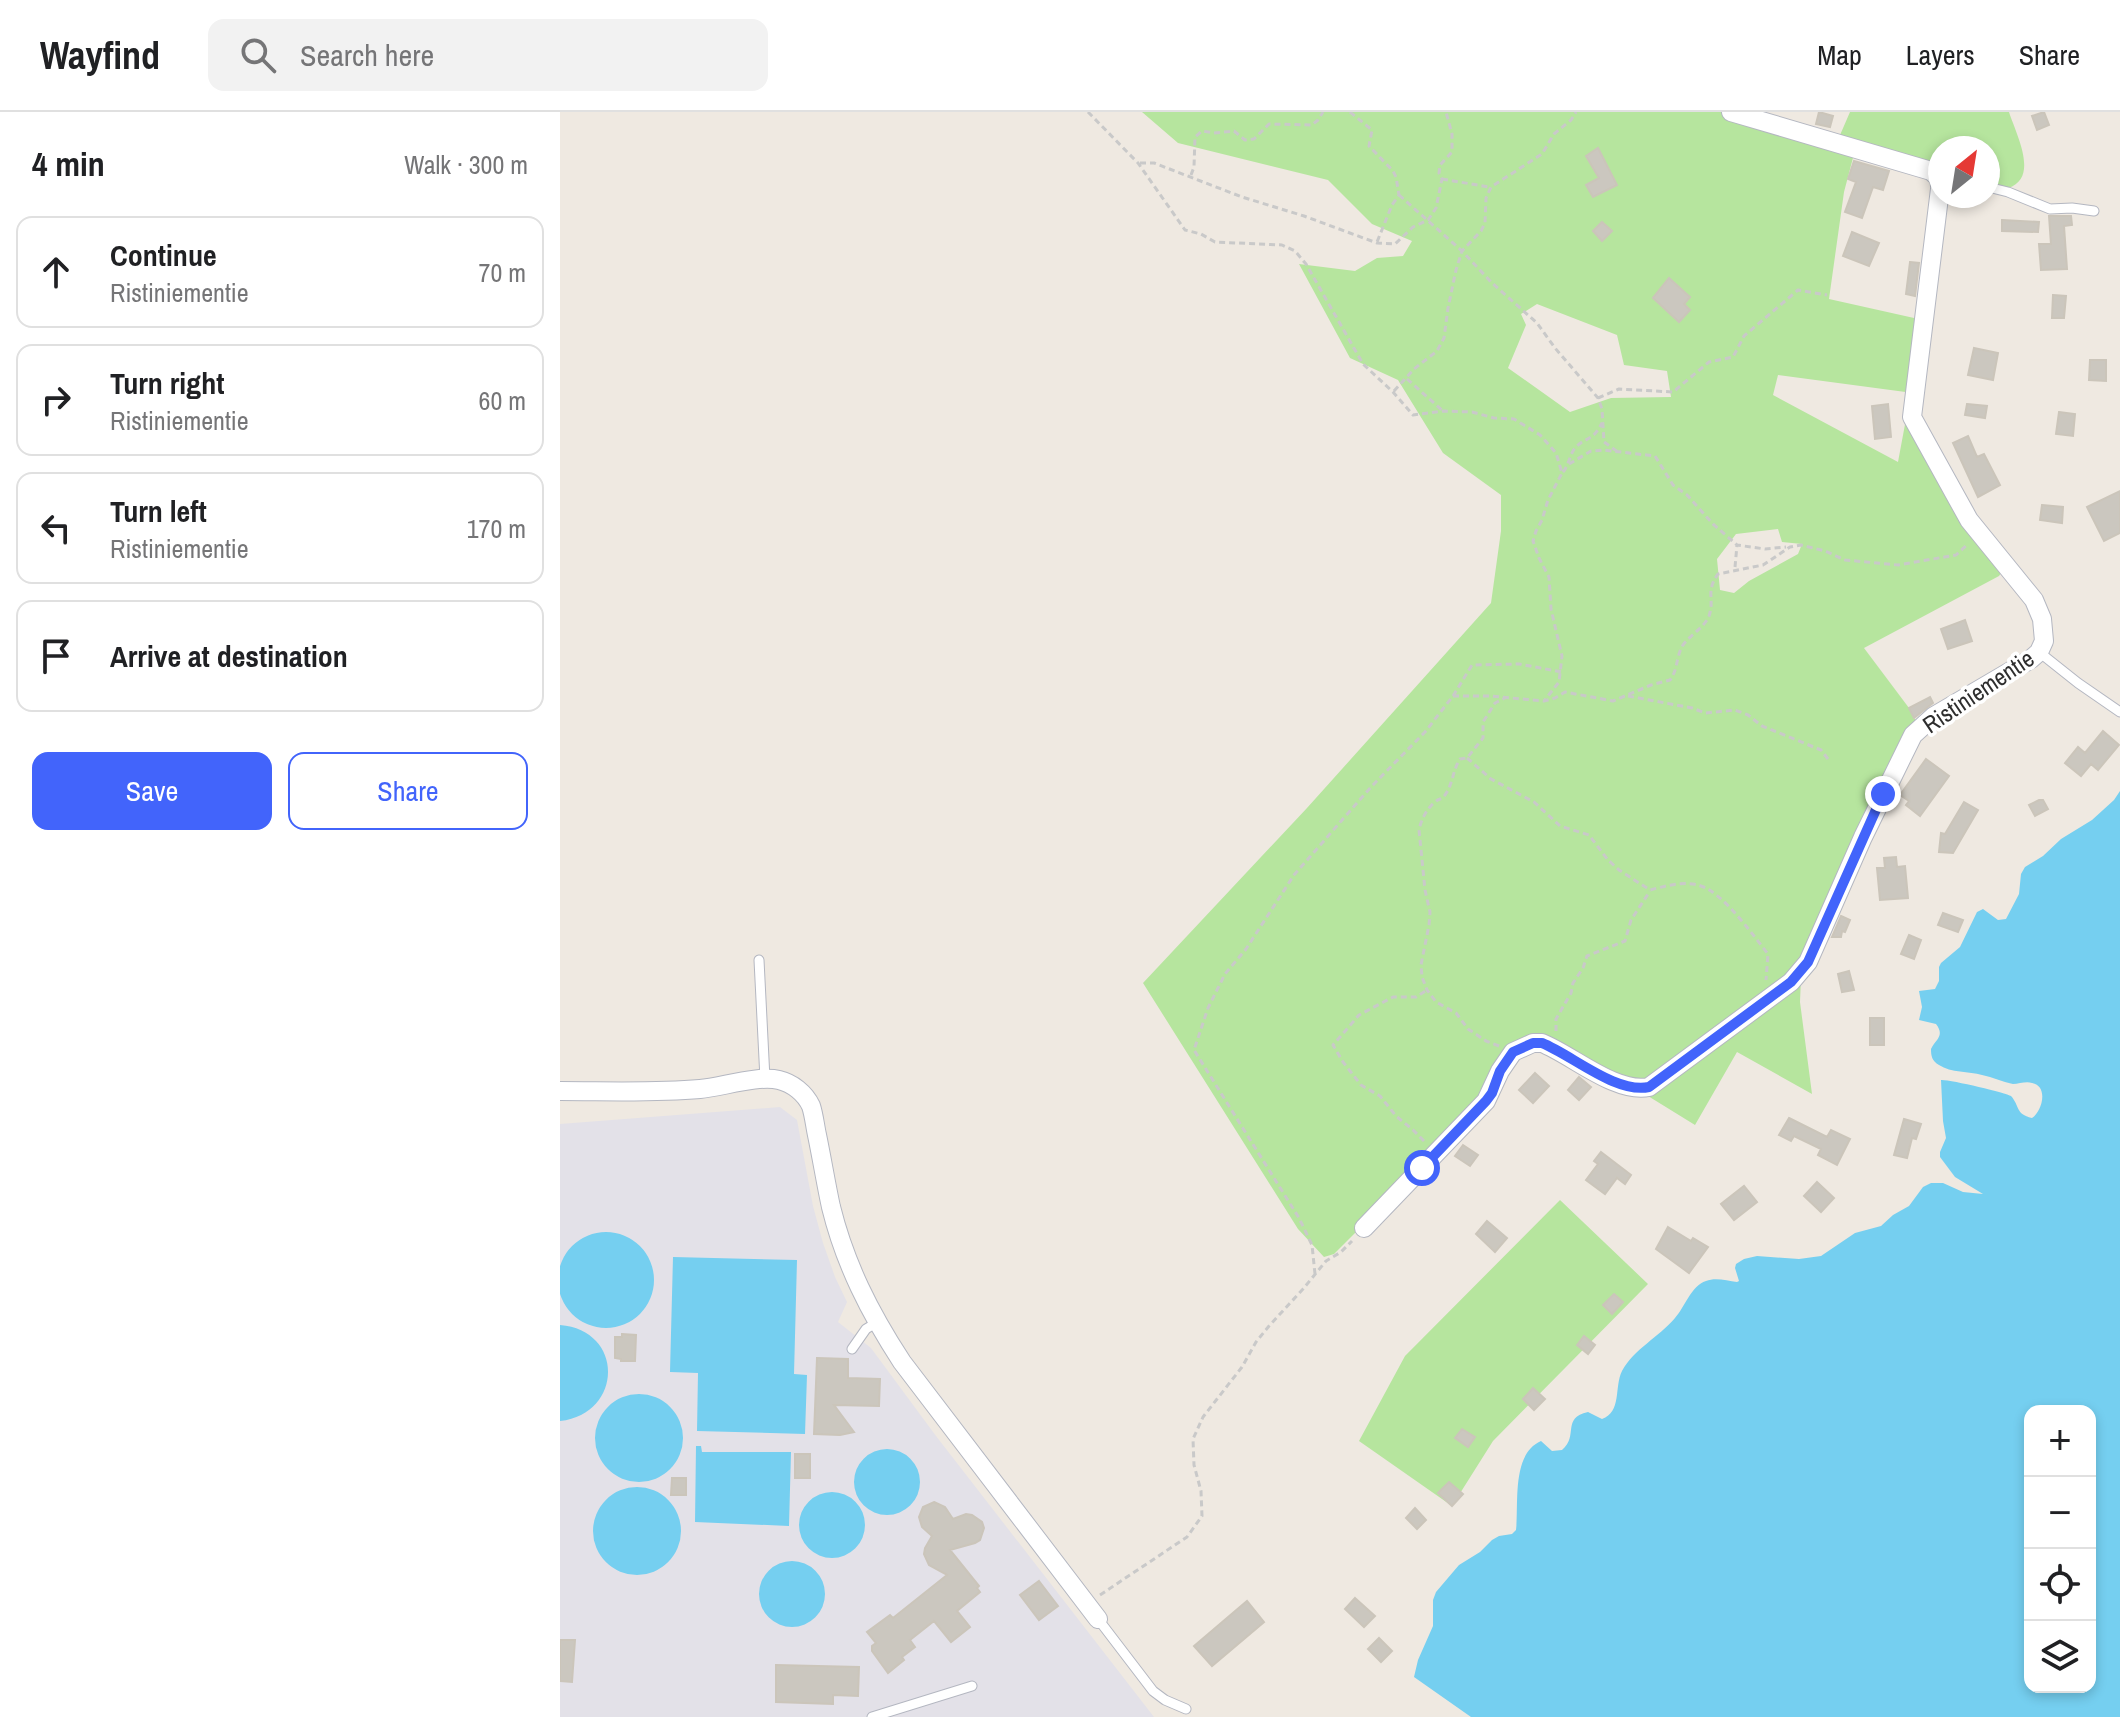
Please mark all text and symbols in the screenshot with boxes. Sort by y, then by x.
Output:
search box [208,19,768,91]
text: Wayfind [40,30,160,81]
icon: search [236,33,280,77]
text: Search here [300,35,434,75]
text: Map [1817,36,1862,74]
text: Layers [1906,36,1975,74]
text: Share [2019,36,2080,74]
north arrow [1928,136,2000,208]
text: 4 min [32,141,105,187]
text: Walk · 300 m [404,147,528,182]
text: Continue [110,235,217,275]
icon: ahead [34,250,78,294]
text: 70 m [479,255,526,290]
text: Ristiniementie [110,275,249,310]
text: Turn right [110,363,224,403]
icon: right [34,378,78,422]
text: 60 m [479,383,526,418]
text: Ristiniementie [110,403,249,438]
text: Turn left [110,491,207,531]
icon: left [34,506,78,550]
text: 170 m [467,511,526,546]
text: Ristiniementie [110,531,249,566]
icon: arrive [34,634,78,678]
text: Arrive at destination [110,636,348,676]
street label: Ristiniementie [1916,642,2040,740]
button: Save [32,752,272,830]
button: Share [288,752,528,830]
route end [1865,776,1901,812]
route start [1404,1150,1440,1186]
map controls [2024,1405,2096,1693]
button: + [2024,1405,2096,1477]
button: − [2024,1477,2096,1549]
button: locate [2024,1549,2096,1621]
button: layers [2024,1621,2096,1693]

